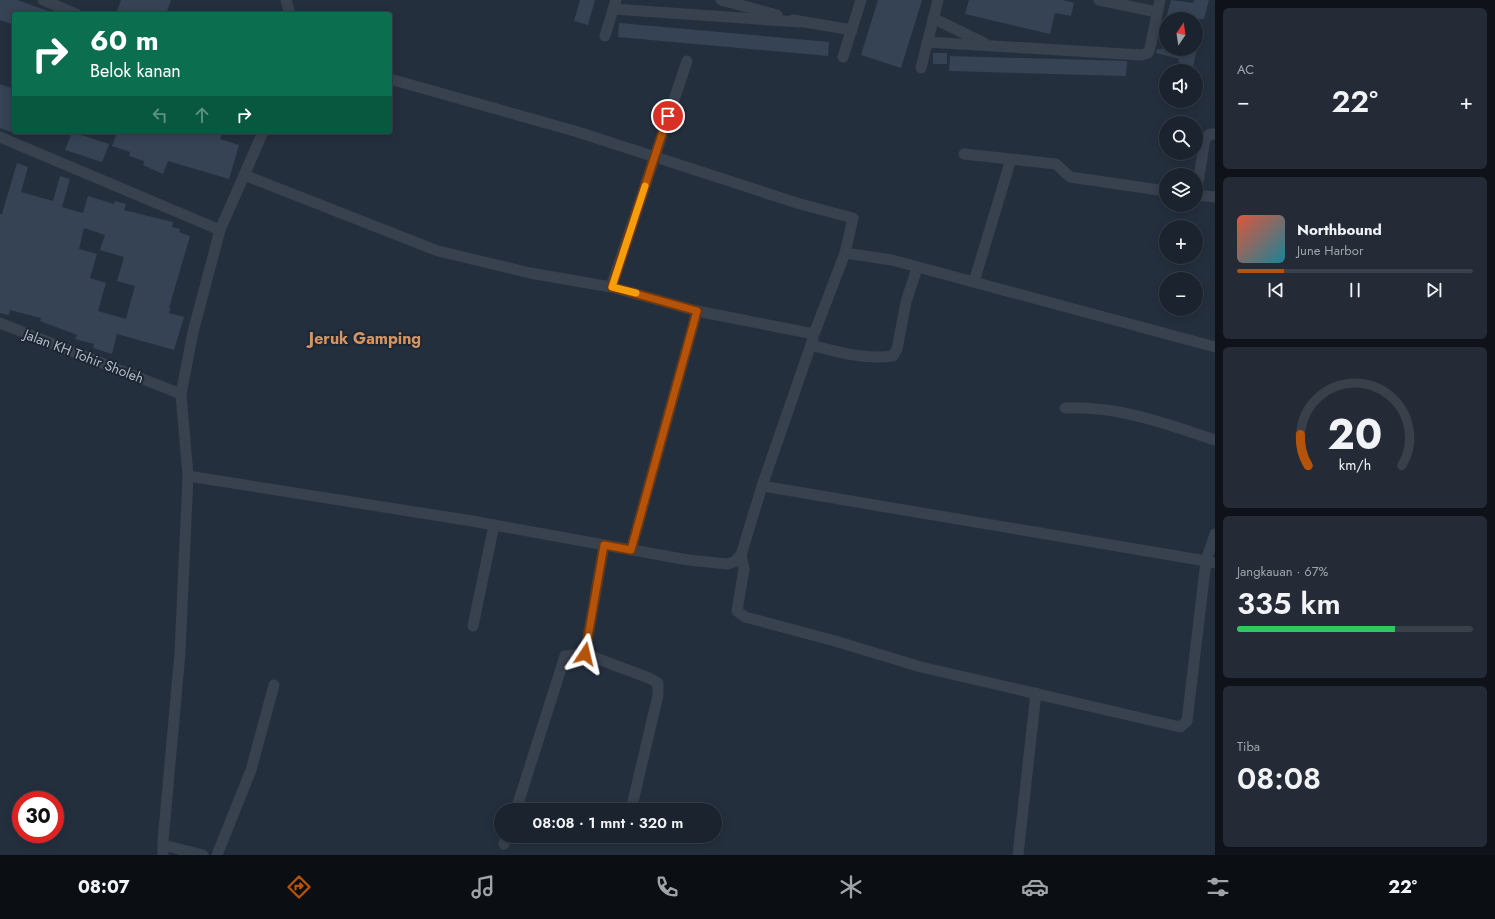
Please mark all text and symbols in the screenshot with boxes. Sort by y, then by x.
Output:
north arrow [1159,12,1203,56]
map controls [1159,12,1203,316]
text: 60 m [90,20,159,61]
icon: right [24,28,76,80]
text: Belok kanan [90,58,181,84]
text: AC [1237,60,1254,79]
button: sound [1159,64,1203,108]
text: 22° [1331,80,1378,123]
text: − [1237,85,1250,117]
text: + [1459,85,1473,117]
pin [651,99,685,133]
icon: left [149,104,171,126]
icon: ahead [191,104,213,126]
icon: right [233,104,255,126]
icon: arrive [657,105,679,127]
button: search [1159,116,1203,160]
button: layers [1159,168,1203,212]
text: Northbound [1297,219,1382,241]
button: + [1159,220,1203,264]
text: June Harbor [1297,241,1363,260]
button: − [1159,272,1203,316]
icon: previous [1265,279,1287,301]
icon: pause [1344,279,1366,301]
icon: next [1423,279,1445,301]
street label: Jalan KH Tohir Sholeh [19,323,147,388]
district label: Jeruk Gamping [306,327,421,350]
text: 20 [1328,403,1382,464]
text: km/h [1339,454,1371,474]
text: Jangkauan · 67% [1237,562,1328,581]
text: 335 km [1237,582,1341,625]
position arrow [564,633,606,675]
text: Tiba [1237,737,1260,756]
text: 08:08 [1237,757,1321,800]
speed limit sign: 30 [12,791,64,843]
text: 08:08 · 1 mnt · 320 m [533,812,683,834]
icon: directions [285,873,313,901]
icon: music [469,873,497,901]
icon: phone [653,873,681,901]
icon: climate [837,873,865,901]
icon: car [1021,873,1049,901]
icon: filters [1204,873,1232,901]
text: 08:07 [78,874,130,900]
text: 22° [1388,874,1417,900]

